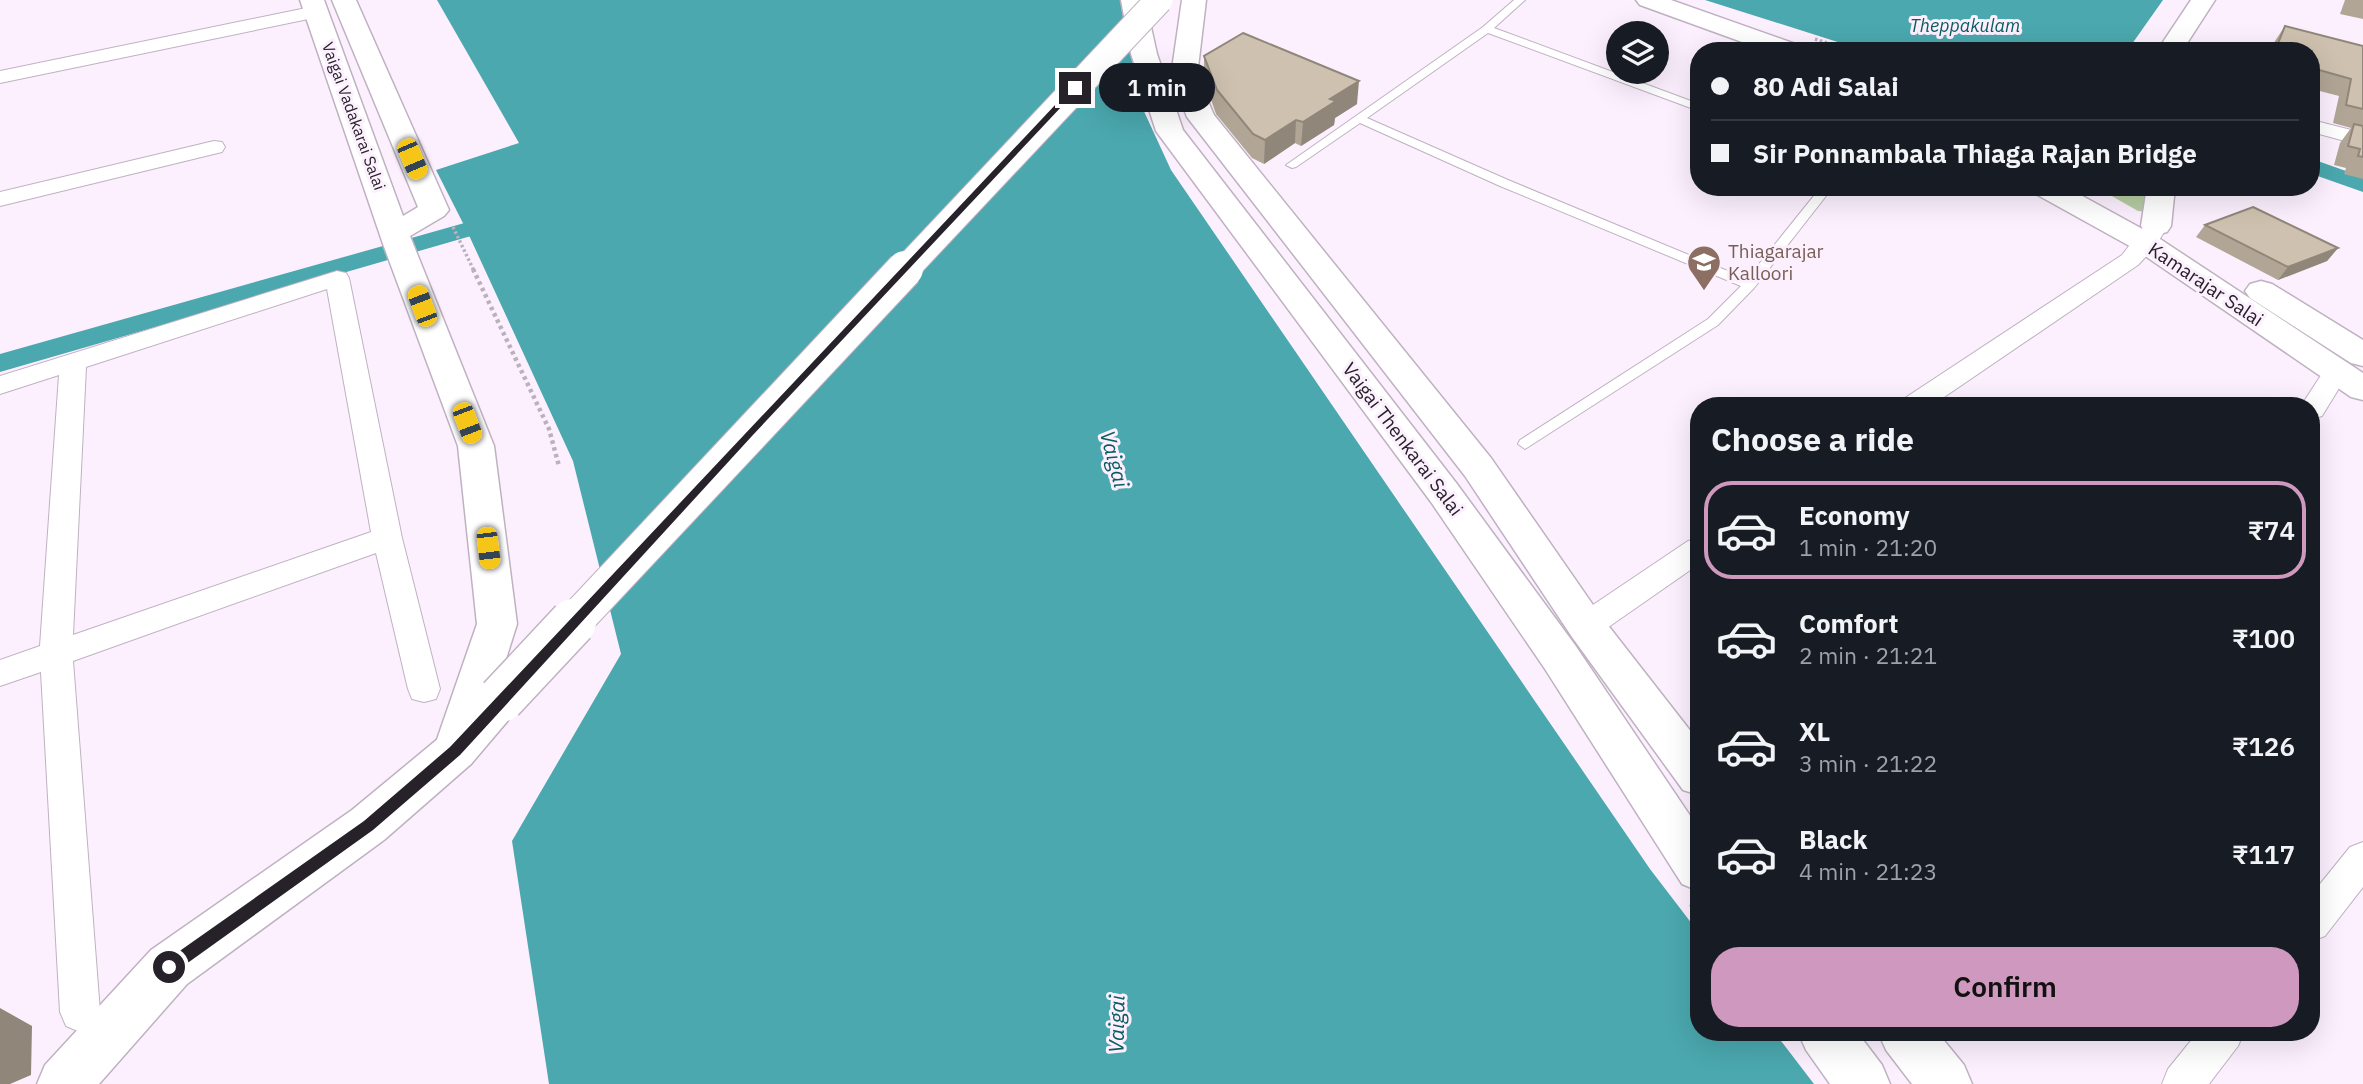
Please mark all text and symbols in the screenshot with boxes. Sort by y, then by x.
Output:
water label: Theppakulam [1910,14,2020,37]
map controls [1606,21,1669,84]
button: layers [1606,21,1669,84]
street label: Vaigai Vadakarai Salai [318,39,390,193]
callout: 1 min [1100,64,1215,112]
text: 80 Adi Salai [1753,69,1899,103]
route end [1059,72,1091,104]
text: 1 min [1127,72,1187,102]
car [395,136,430,182]
text: Sir Ponnambala Thiaga Rajan Bridge [1753,136,2197,170]
street label: Kamarajar Salai [2144,237,2268,331]
place label: Thiagarajar Kalloori [1728,239,1824,285]
school or university icon: Thiagarajar Kalloori [1685,243,1723,292]
car [405,283,440,329]
street label: Vaigai Thenkarai Salai [1338,358,1468,520]
car [450,400,485,446]
text: Choose a ride [1711,418,1914,460]
water label: Vaigai [1094,427,1136,491]
text: Economy [1799,498,1910,532]
icon: car [1715,499,1778,562]
text: ₹74 [2248,513,2295,547]
car [476,526,501,570]
text: 1 min · 21:20 [1799,532,1937,562]
text: Comfort [1799,606,1898,640]
icon: car [1715,607,1778,670]
text: ₹100 [2232,621,2295,655]
text: 2 min · 21:21 [1799,640,1937,670]
text: XL [1799,714,1830,748]
icon: car [1715,715,1778,778]
text: ₹126 [2232,729,2295,763]
text: 3 min · 21:22 [1799,748,1937,778]
text: Black [1799,822,1867,856]
icon: car [1715,823,1778,886]
text: ₹117 [2232,837,2295,871]
text: 4 min · 21:23 [1799,856,1937,886]
button: Confirm [1711,947,2299,1027]
route start [153,951,185,983]
water label: Vaigai [1101,994,1131,1053]

